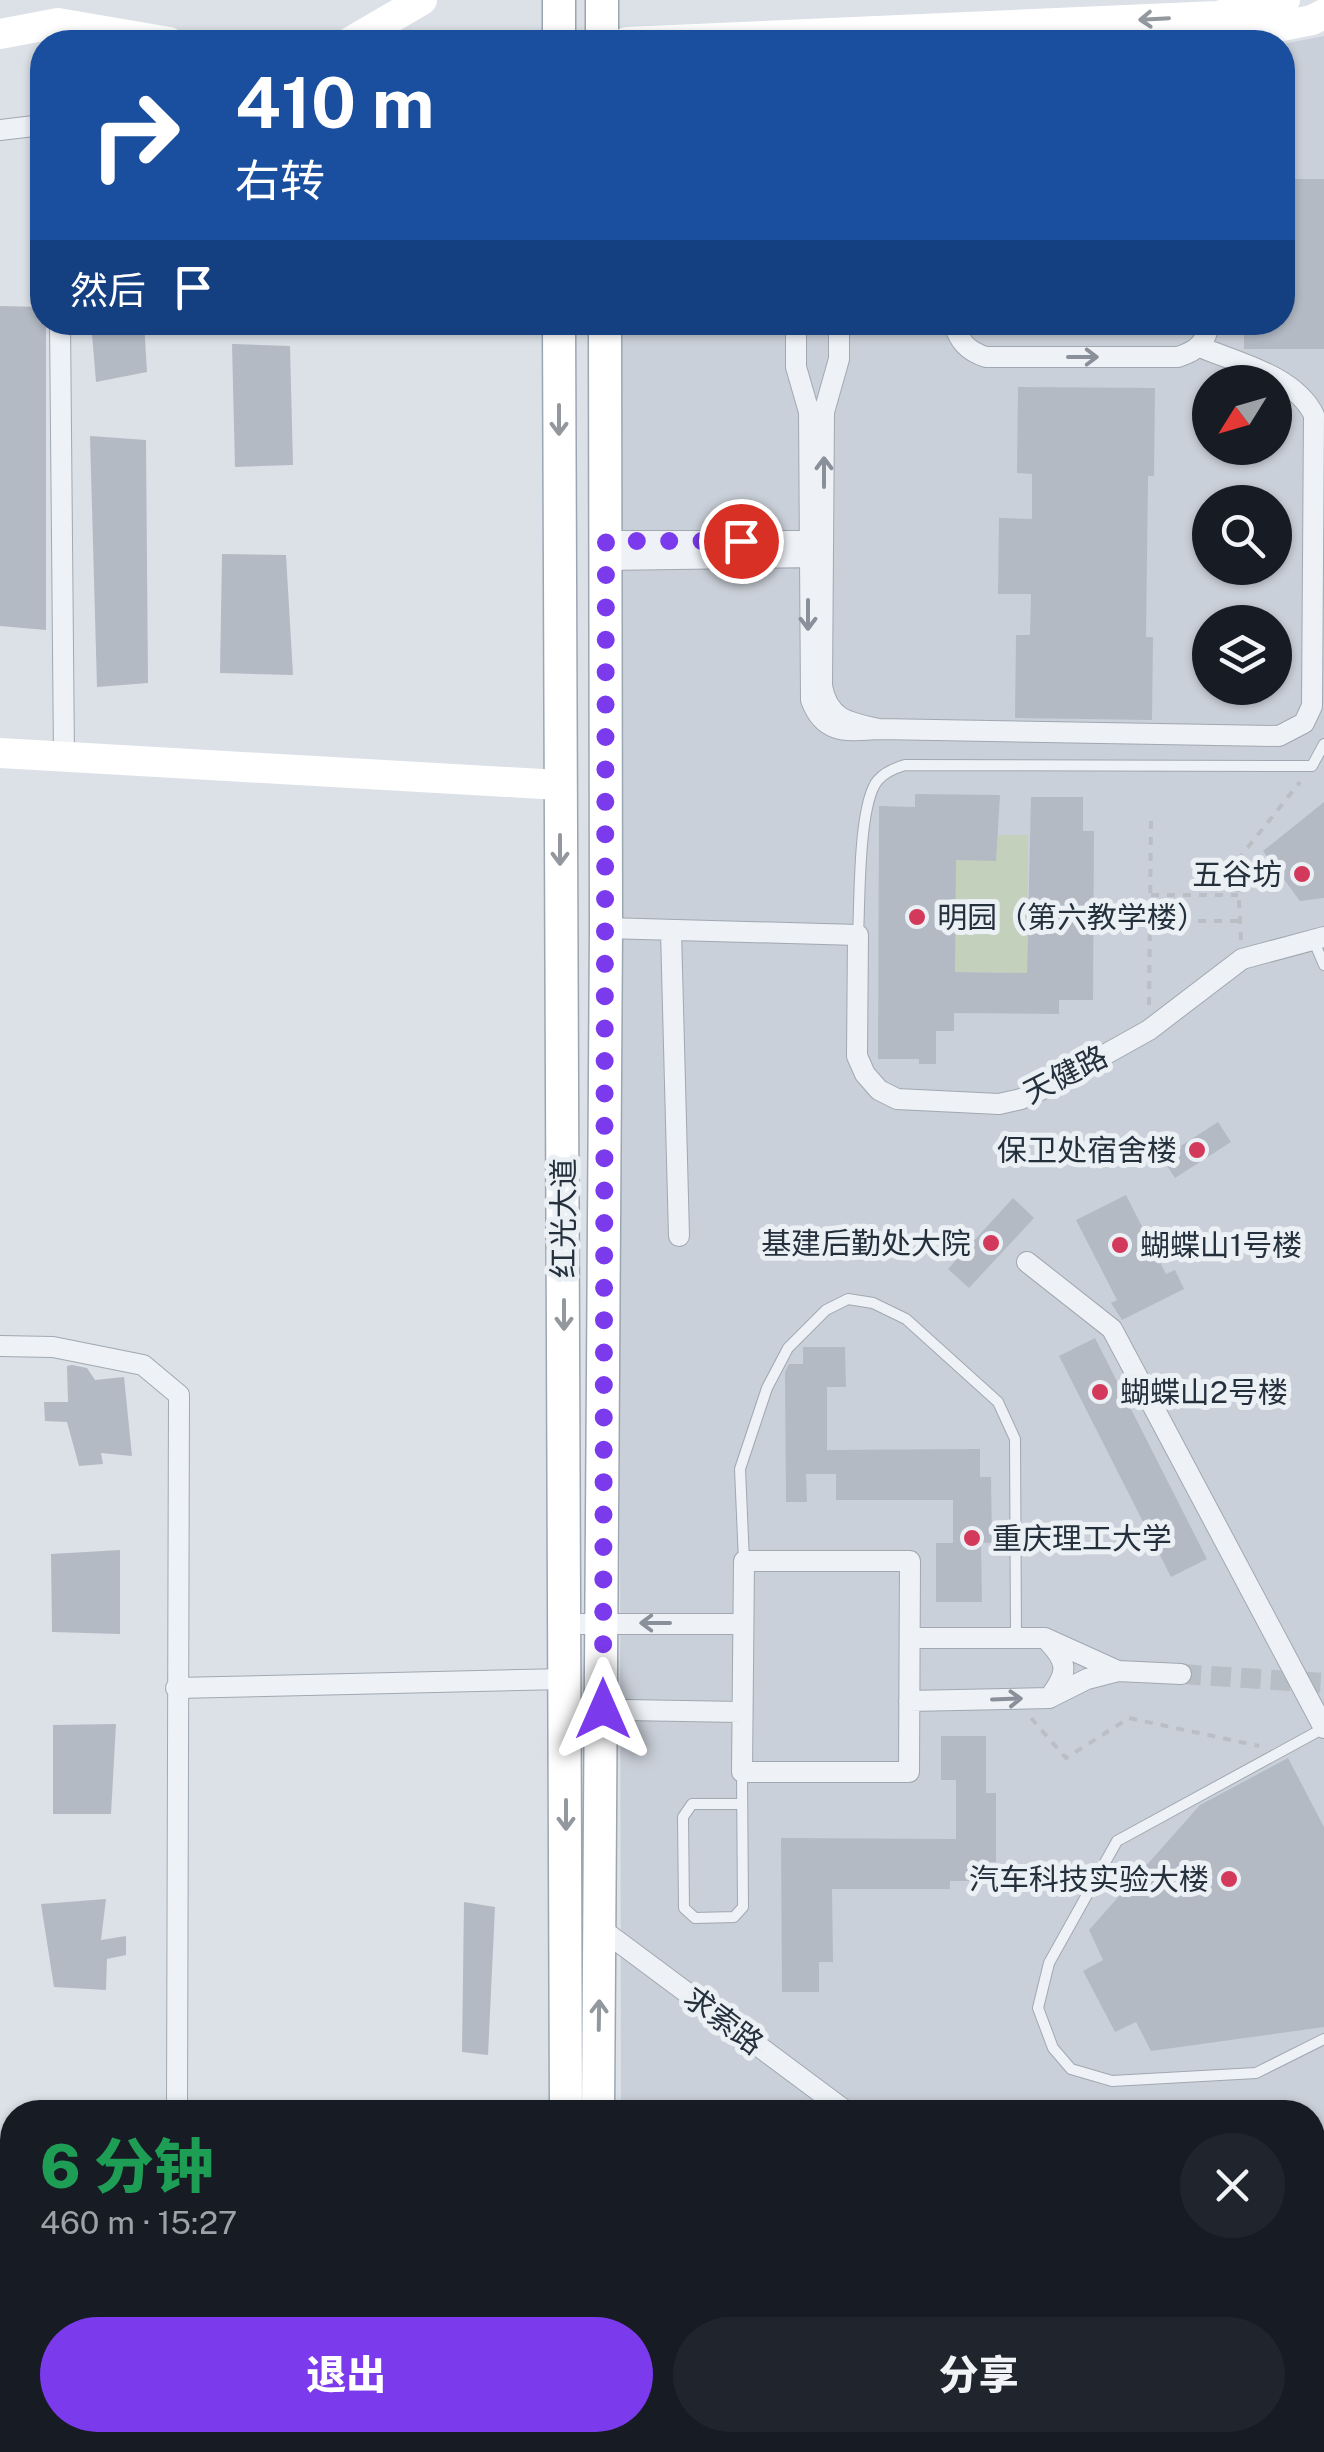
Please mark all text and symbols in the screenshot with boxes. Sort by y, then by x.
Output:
one-way arrow [1139,10,1171,29]
text: 410 m [235,61,434,144]
icon: right [70,70,200,200]
text: 右转 [235,154,325,207]
icon: arrive [166,260,221,315]
text: 然后 [70,268,146,313]
one-way arrow [1066,348,1099,366]
north arrow [1192,365,1292,465]
map controls [1192,365,1292,705]
one-way arrow [550,402,568,435]
one-way arrow [814,456,834,488]
button: search [1192,485,1292,585]
pin [699,499,784,584]
icon: arrive [714,514,769,569]
one-way arrow [798,598,818,630]
button: layers [1192,605,1292,705]
one-way arrow [550,832,570,865]
place label: 五谷坊 [1192,856,1282,892]
marker: 五谷坊 [1291,863,1313,885]
place label: 明园（第六教学楼） [937,899,1207,935]
marker: 明园（第六教学楼） [906,906,928,928]
street label: 天健路 [1017,1038,1113,1110]
place label: 保卫处宿舍楼 [997,1132,1177,1168]
marker: 保卫处宿舍楼 [1186,1139,1208,1161]
street label: 红光大道 [545,1158,581,1278]
place label: 基建后勤处大院 [761,1225,971,1261]
place label: 蝴蝶山1号楼 [1140,1227,1302,1263]
marker: 基建后勤处大院 [980,1232,1002,1254]
marker: 蝴蝶山1号楼 [1109,1234,1131,1256]
one-way arrow [554,1298,574,1330]
place label: 蝴蝶山2号楼 [1120,1374,1288,1410]
marker: 蝴蝶山2号楼 [1089,1381,1111,1403]
place label: 重庆理工大学 [992,1520,1172,1556]
marker: 重庆理工大学 [961,1527,983,1549]
one-way arrow [639,1614,672,1632]
position arrow [551,1657,655,1761]
one-way arrow [990,1689,1022,1708]
one-way arrow [556,1798,576,1830]
place label: 汽车科技实验大楼 [969,1861,1209,1897]
marker: 汽车科技实验大楼 [1218,1868,1240,1890]
street label: 求索路 [677,1979,771,2061]
one-way arrow [590,2000,609,2032]
text: 6 分钟 [40,2131,214,2202]
button: close [1180,2133,1285,2238]
text: 460 m · 15:27 [40,2204,237,2241]
button: 退出 [40,2317,653,2432]
button: 分享 [673,2317,1285,2432]

